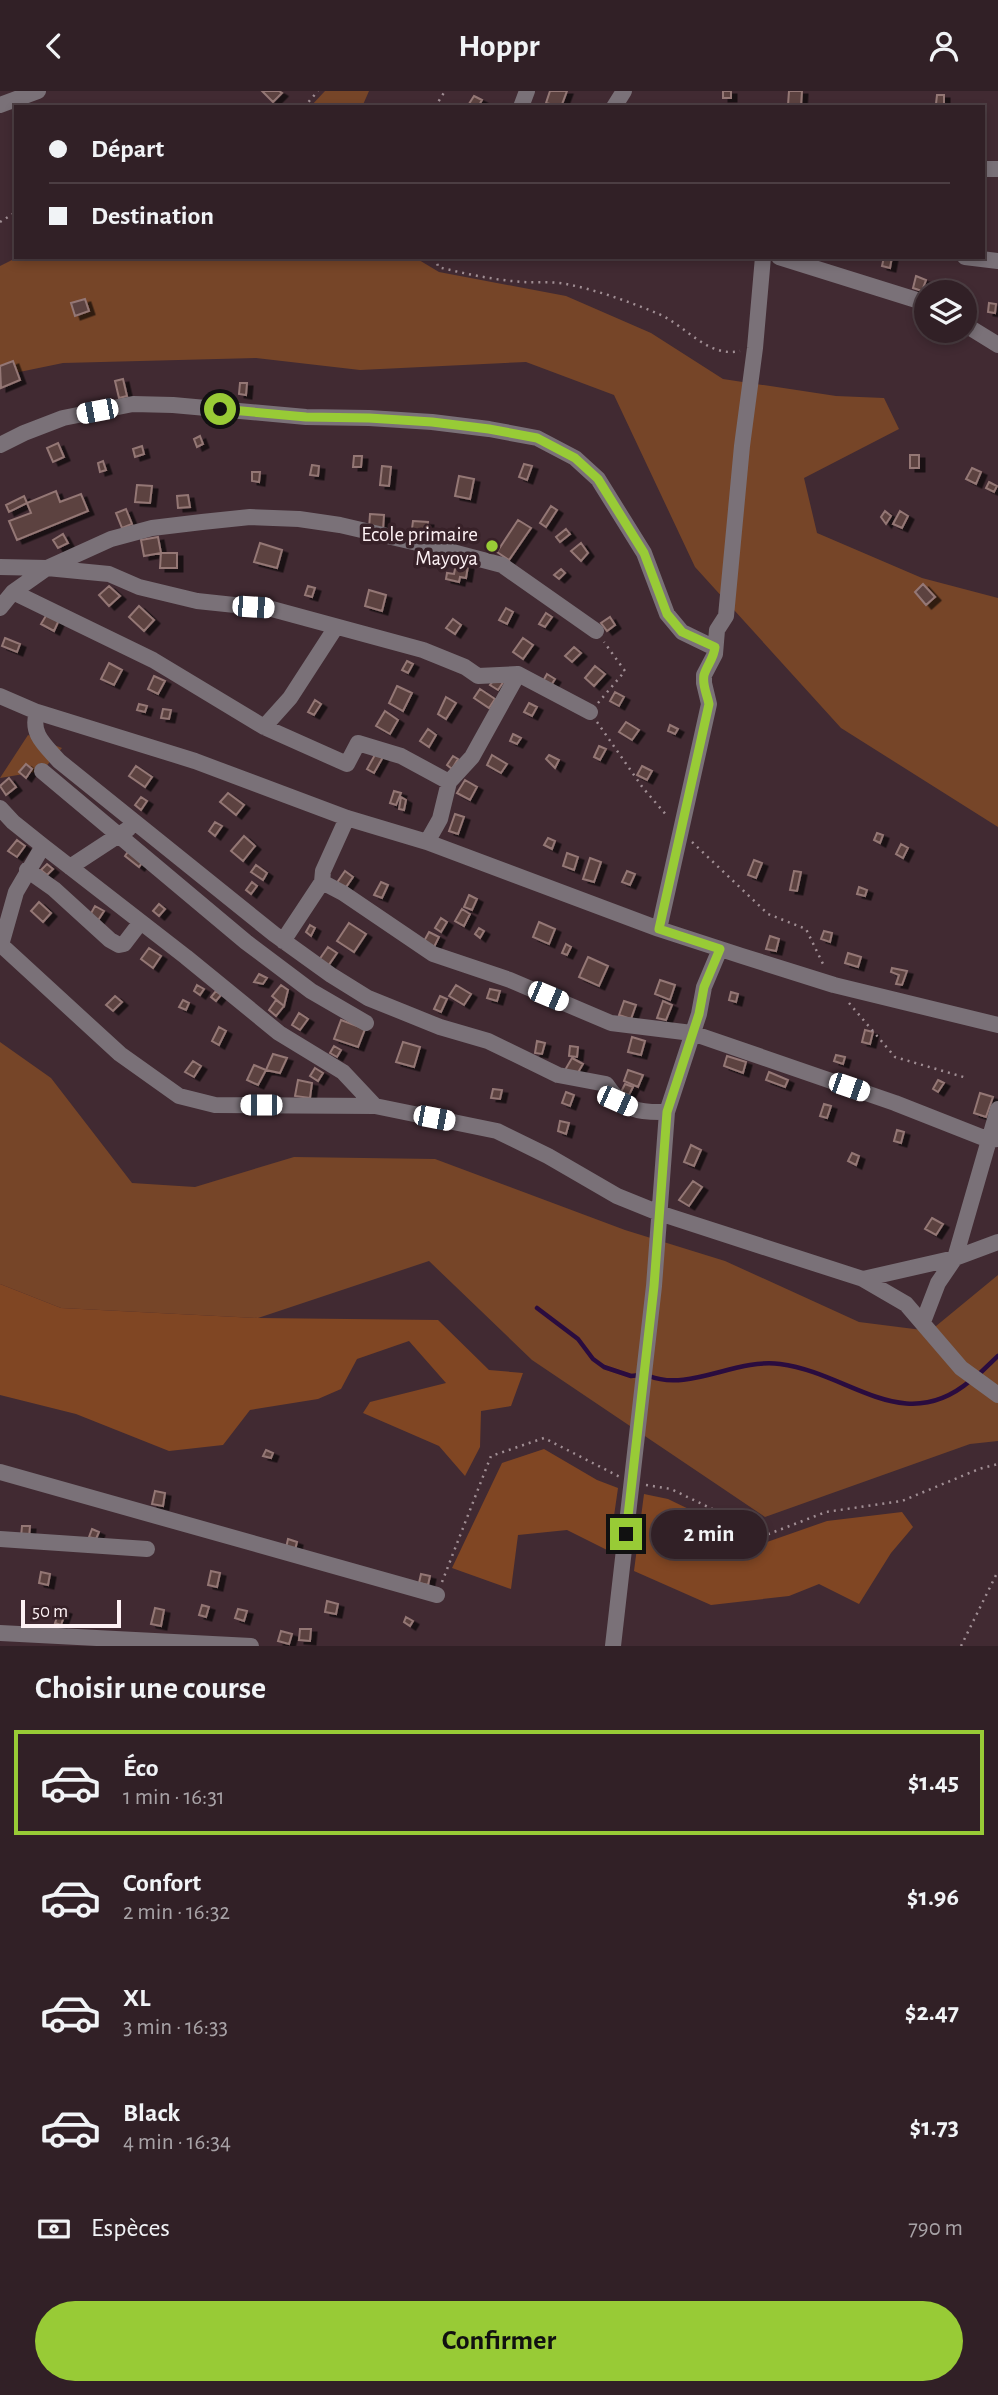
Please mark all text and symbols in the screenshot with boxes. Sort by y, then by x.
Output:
icon: back [35,27,73,65]
icon: person [925,27,963,65]
text: Hoppr [458,30,540,62]
text: Départ [91,136,164,162]
text: Destination [91,203,214,229]
map controls [914,280,977,343]
button: layers [914,280,977,343]
route start [204,393,236,425]
car [75,397,120,425]
place label: Ecole primaire Mayoya [361,524,478,569]
marker: Ecole primaire Mayoya [484,538,500,554]
car [232,595,275,619]
car [525,978,572,1014]
car [826,1070,873,1104]
car [594,1083,641,1119]
car [241,1095,283,1116]
car [412,1104,457,1132]
callout: 2 min [650,1509,766,1559]
route end [610,1518,642,1550]
text: 2 min [683,1523,735,1546]
scale bar [21,1597,121,1629]
text: 50 m [32,1602,68,1621]
text: Choisir une course [35,1672,266,1704]
icon: car [39,1751,102,1814]
text: Éco [123,1755,159,1781]
text: $1.45 [908,1769,959,1795]
text: 1 min · 16:31 [123,1786,225,1809]
icon: car [39,1866,102,1929]
text: Confort [123,1870,201,1896]
text: $1.96 [907,1884,959,1910]
text: 2 min · 16:32 [123,1901,230,1924]
icon: car [39,1981,102,2044]
text: XL [123,1985,150,2011]
text: $2.47 [905,1999,959,2025]
text: 3 min · 16:33 [123,2016,228,2039]
icon: car [39,2096,102,2159]
text: Black [123,2100,180,2126]
text: $1.73 [910,2114,959,2140]
text: 4 min · 16:34 [123,2131,231,2154]
icon: cash [35,2210,73,2248]
text: Espèces [91,2215,170,2241]
text: 790 m [908,2217,963,2240]
button: Confirmer [35,2301,963,2381]

